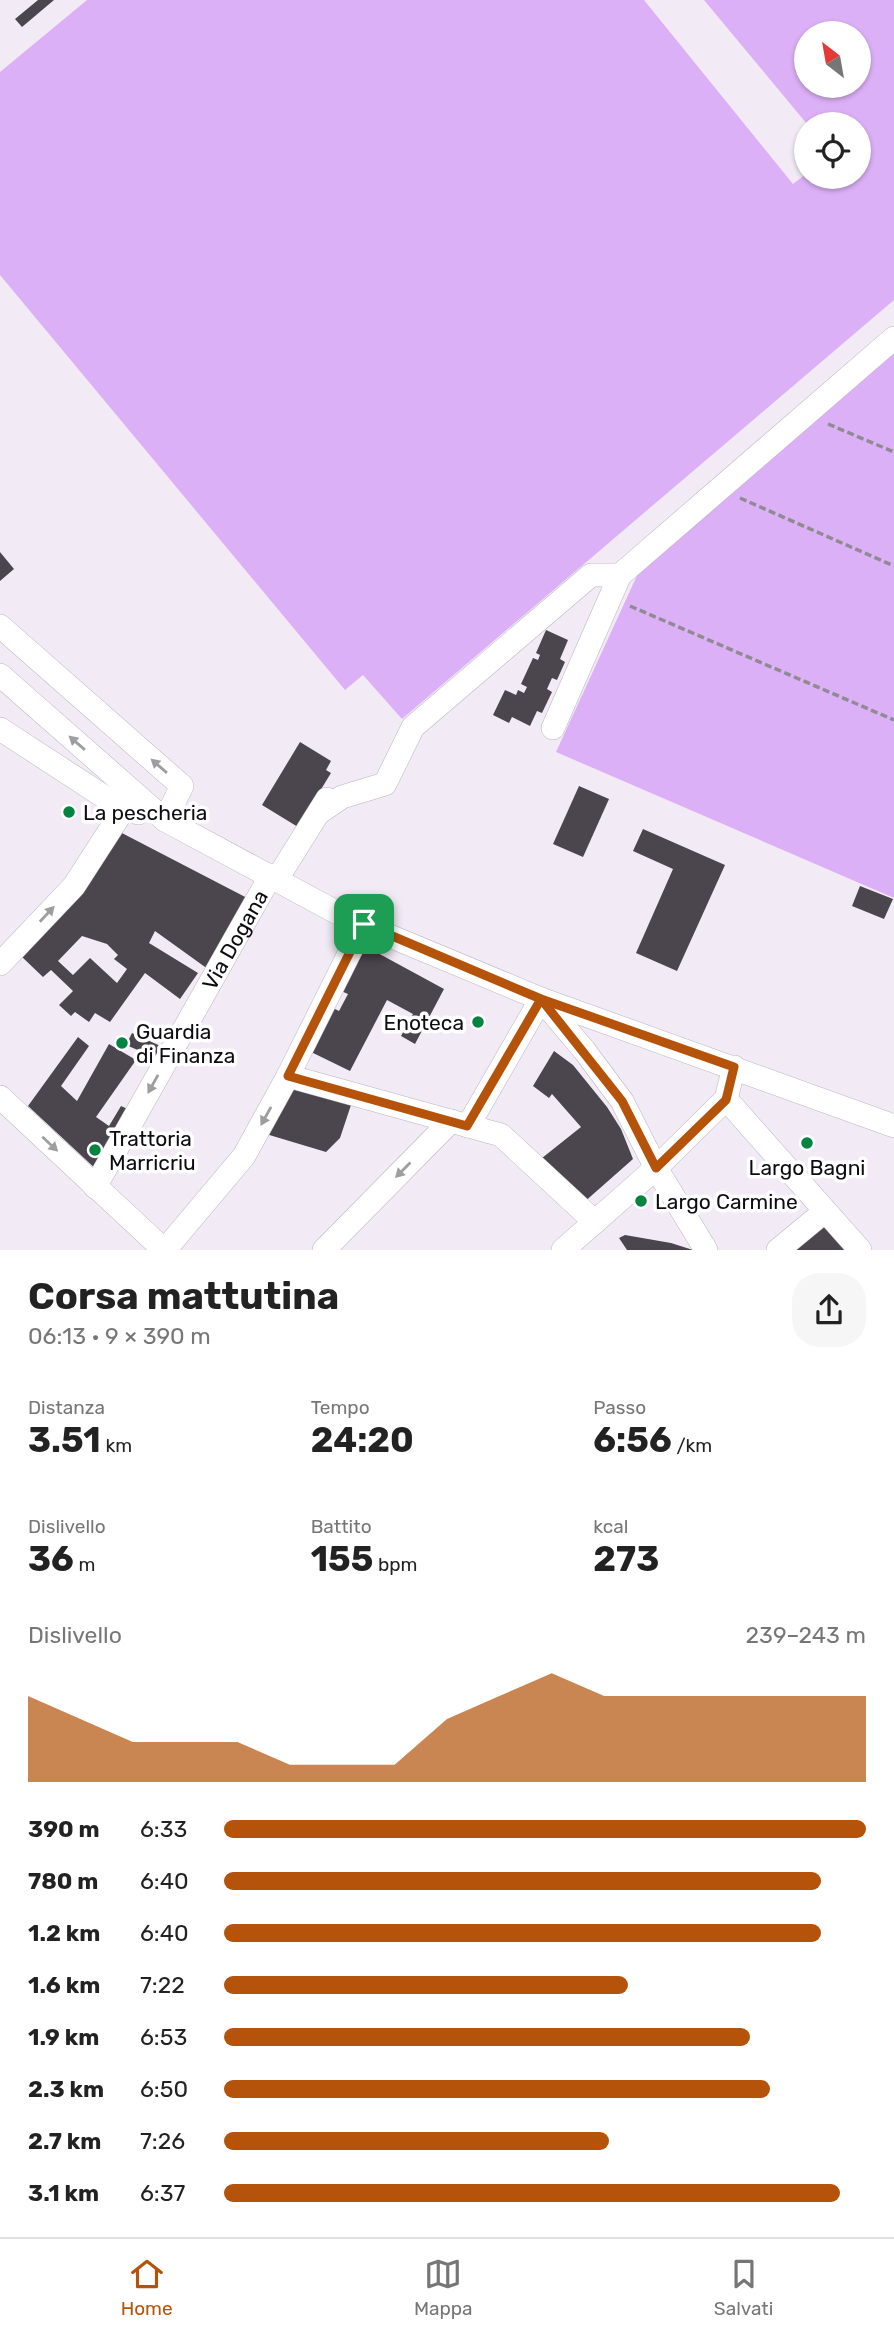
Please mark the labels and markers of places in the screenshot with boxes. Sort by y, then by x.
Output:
place label: La pescheria [83,800,207,825]
marker: La pescheria [61,804,77,820]
pin [334,894,394,954]
place label: Enoteca [383,1010,464,1035]
marker: Enoteca [470,1014,486,1030]
place label: Guardia di Finanza [136,1019,235,1068]
marker: Guardia di Finanza [114,1035,130,1051]
place label: Trattoria Marricriu [109,1126,196,1175]
marker: Largo Bagni [799,1135,815,1151]
marker: Trattoria Marricriu [87,1142,103,1158]
place label: Largo Bagni [749,1155,865,1180]
place label: Largo Carmine [655,1189,798,1214]
marker: Largo Carmine [633,1193,649,1209]

